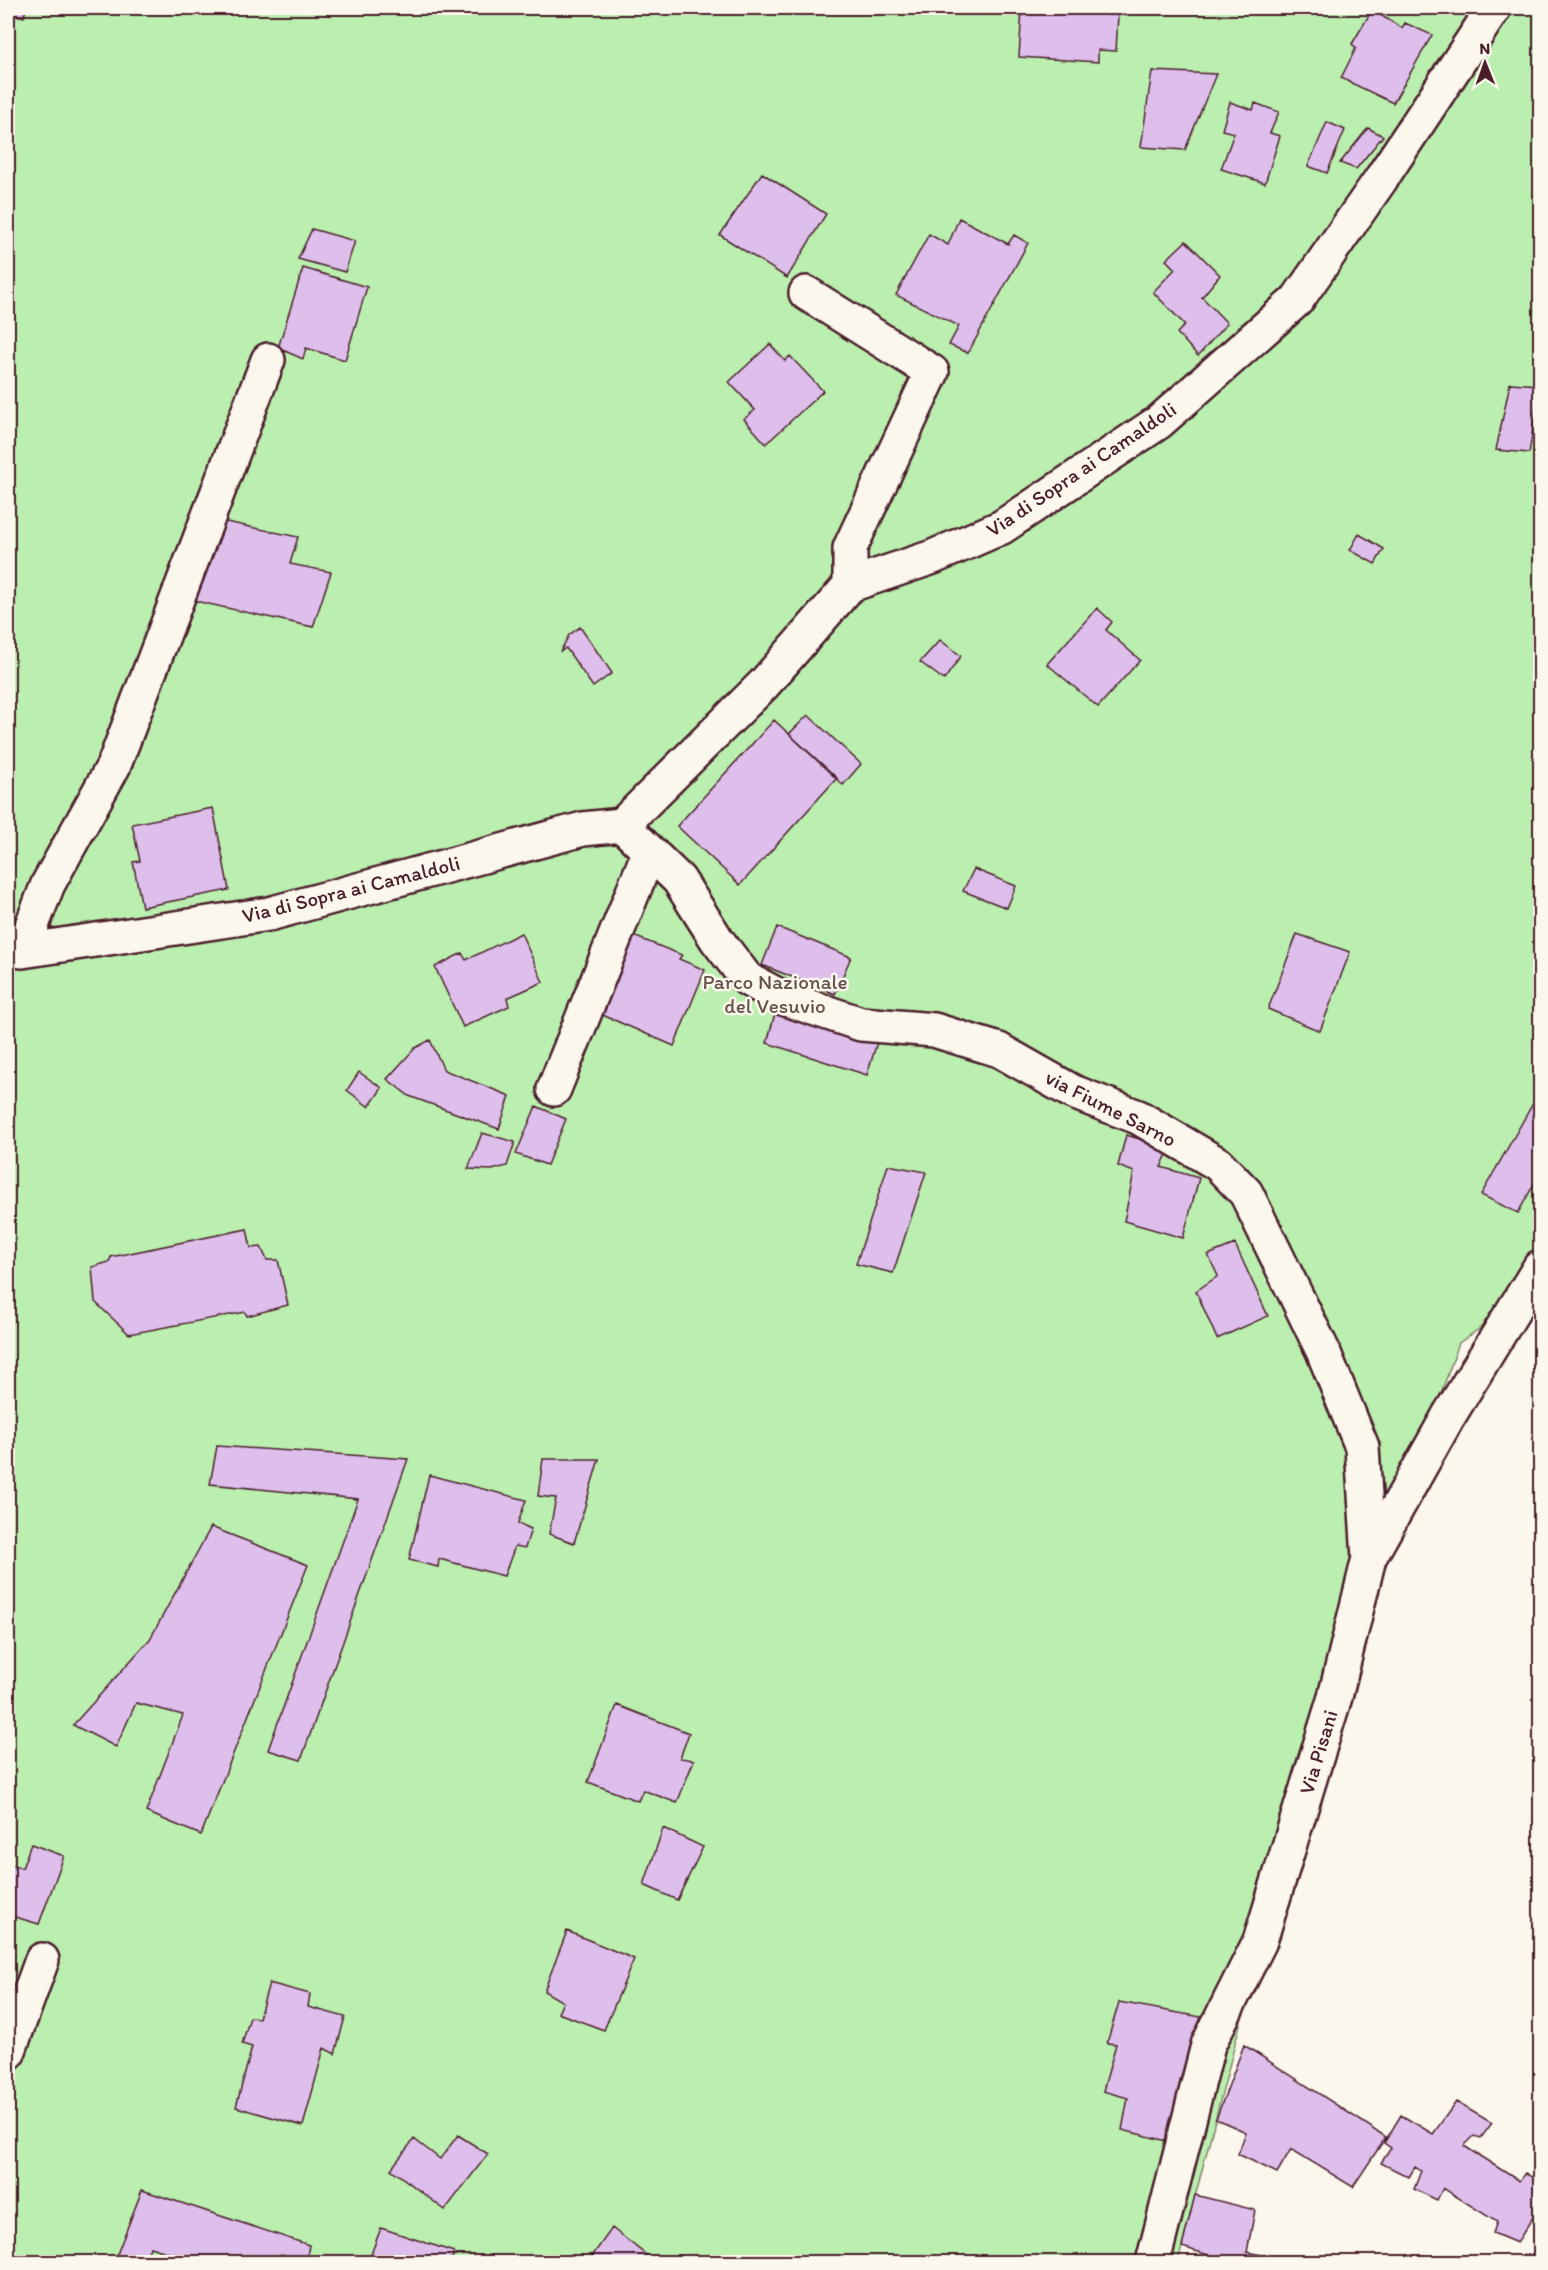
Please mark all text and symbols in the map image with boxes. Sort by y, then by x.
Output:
north arrow [1455,33,1515,93]
text: N [1479,39,1490,58]
street label: Via di Sopra ai Camaldoli [981,396,1181,542]
street label: Via di Sopra ai Camaldoli [239,850,463,928]
park label: Parco Nazionale del Vesuvio [702,969,848,1018]
street label: via Fiume Sarno [1041,1064,1181,1152]
street label: Via Pisani [1293,1707,1343,1797]

